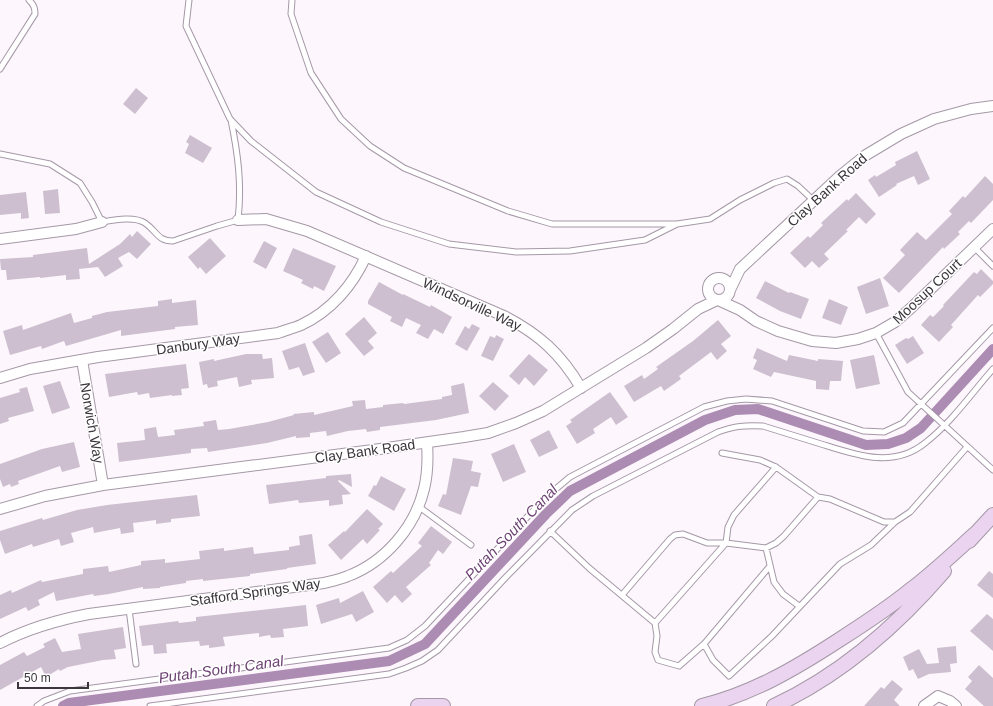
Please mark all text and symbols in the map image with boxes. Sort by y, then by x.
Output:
street label: Clay Bank Road [784,150,870,230]
street label: Moosup Court [889,255,965,327]
street label: Windsorville Way [420,274,524,334]
street label: Danbury Way [155,330,241,358]
street label: Norwich Way [77,381,107,465]
street label: Clay Bank Road [314,436,416,466]
water label: Putah South Canal [461,480,561,583]
street label: Stafford Springs Way [189,575,321,609]
water label: Putah South Canal [157,652,285,686]
scale bar [18,664,88,690]
text: 50 m [24,671,51,685]

